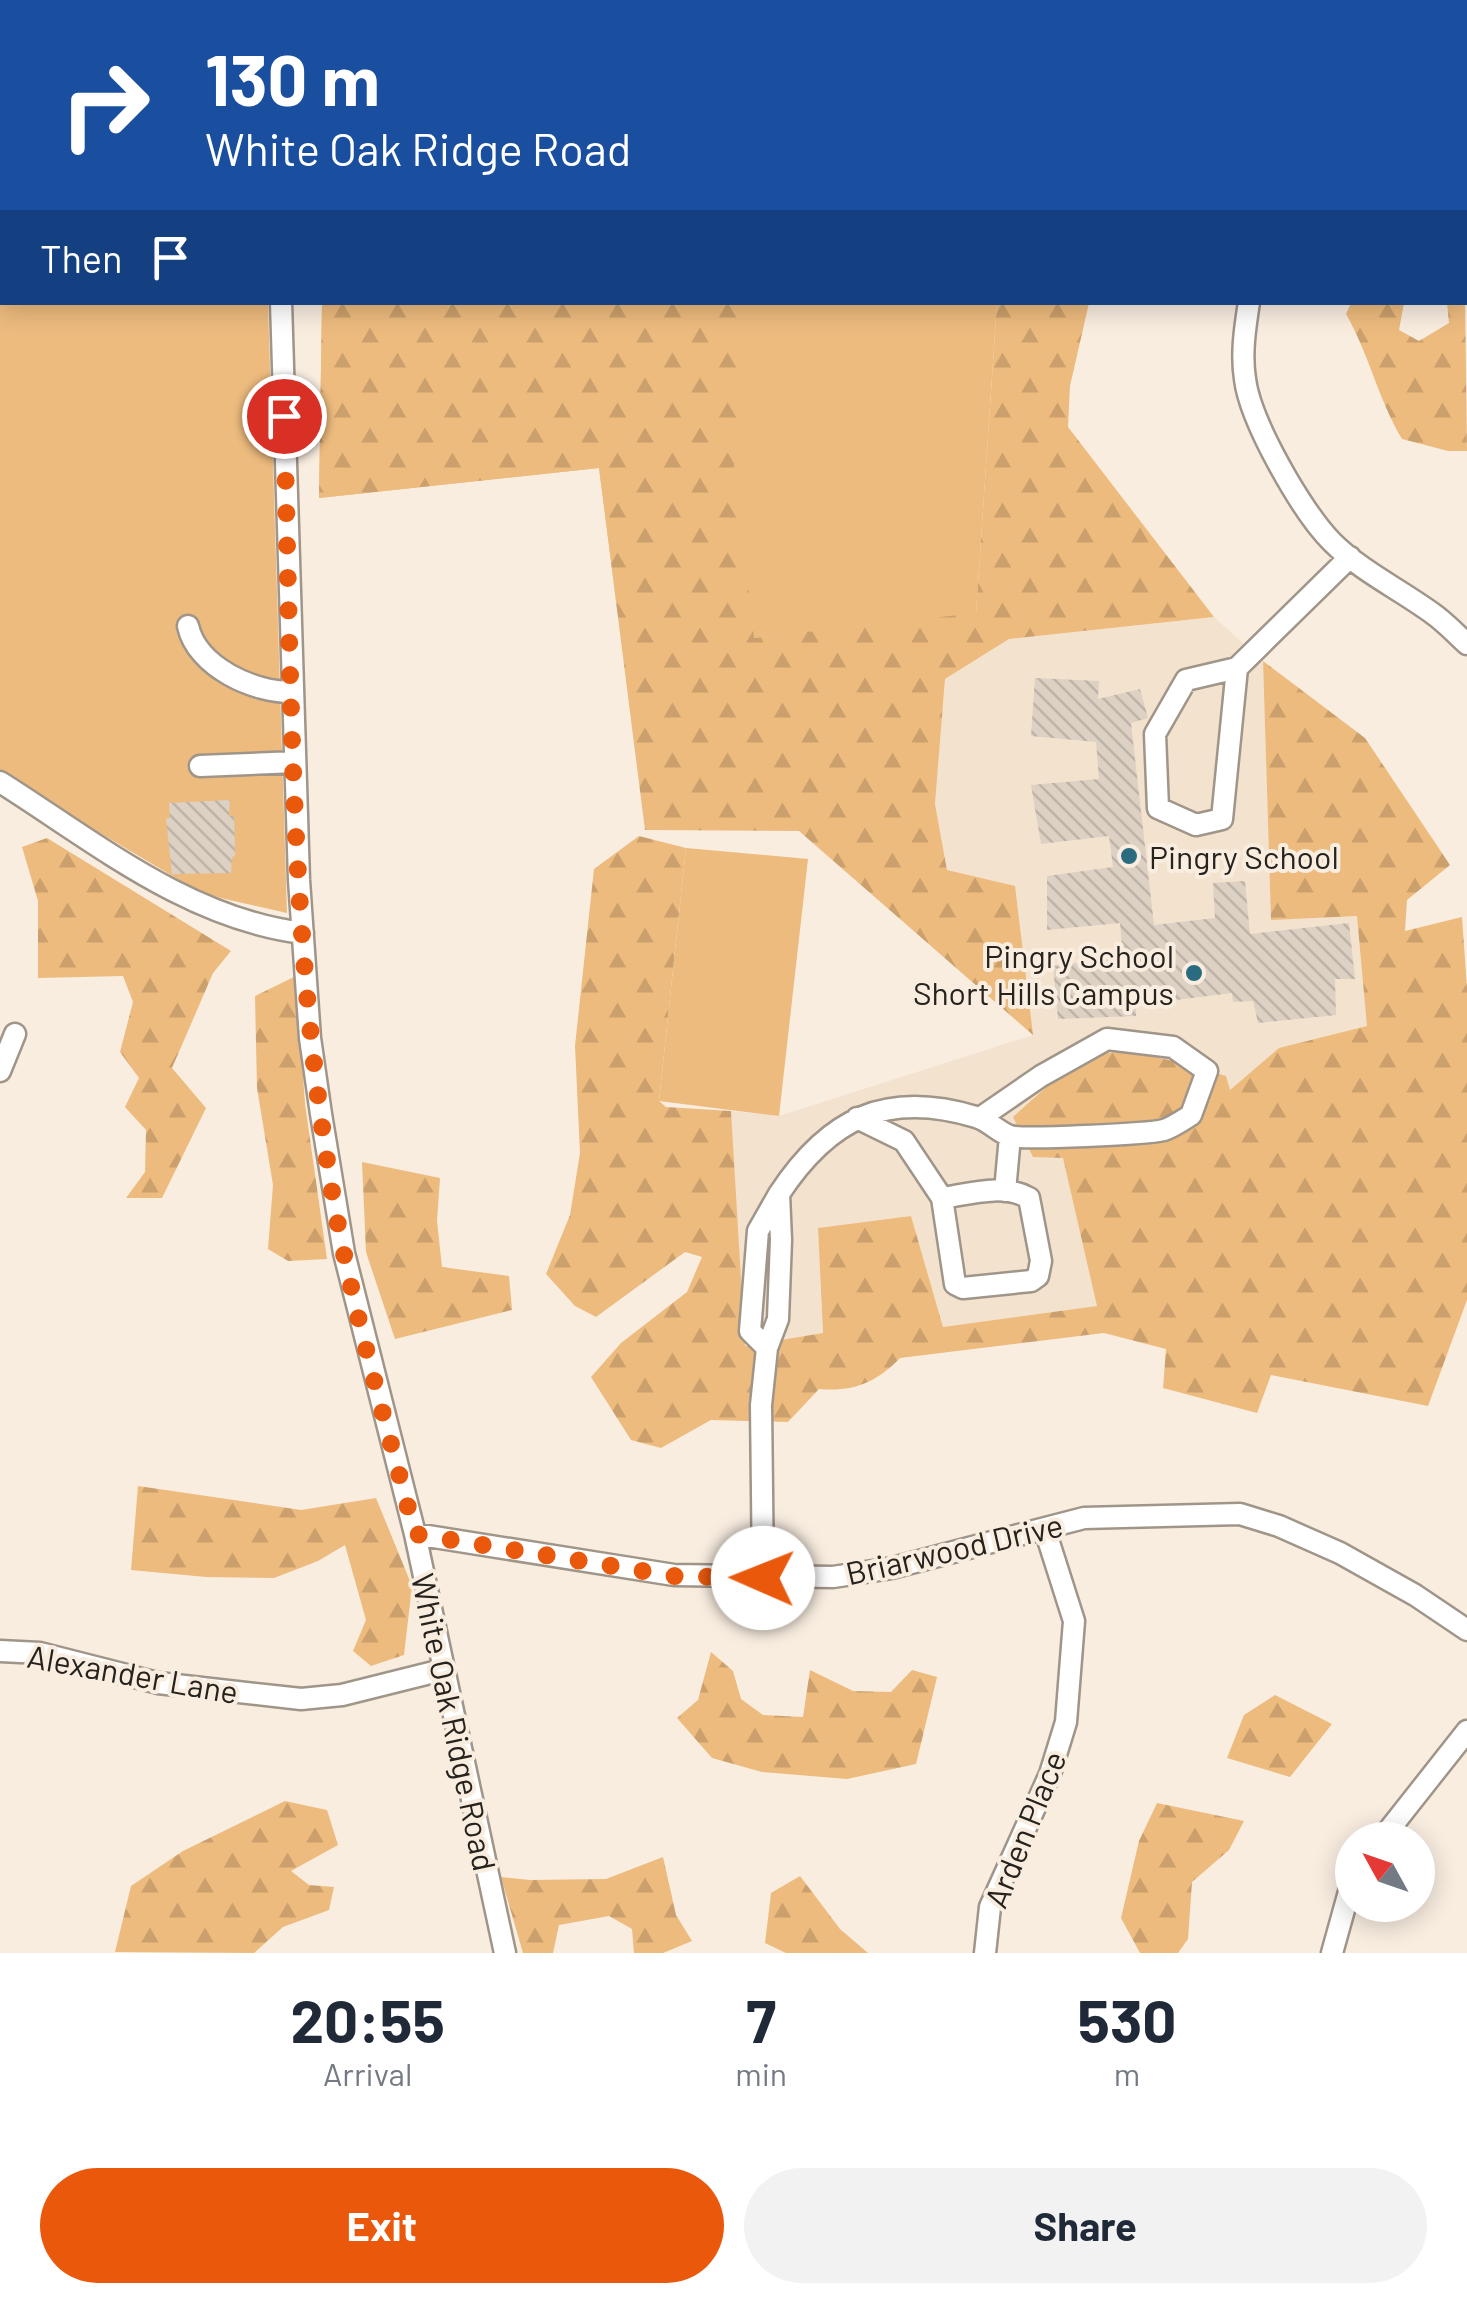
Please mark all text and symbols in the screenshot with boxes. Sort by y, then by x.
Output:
text: 130 m [205,36,380,120]
icon: right [40,40,170,170]
text: White Oak Ridge Road [205,121,631,175]
icon: arrive [143,230,198,285]
text: Then [40,235,123,281]
pin [242,374,327,459]
icon: arrive [257,389,312,444]
place label: Pingry School [1149,837,1339,875]
marker: Pingry School [1118,845,1140,867]
place label: Pingry School Short Hills Campus [913,936,1174,1011]
marker: Pingry School Short Hills Campus [1183,962,1205,984]
street label: Briarwood Drive [842,1505,1066,1591]
position arrow [711,1526,815,1630]
street label: White Oak Ridge Road [405,1570,505,1874]
street label: Alexander Lane [25,1636,241,1710]
street label: Arden Place [975,1745,1073,1913]
north arrow [1335,1822,1435,1922]
map controls [1335,1822,1435,1922]
text: 20:55 [290,1983,445,2055]
text: 7 [746,1983,776,2055]
text: 530 [1078,1983,1177,2055]
text: Arrival [323,2054,412,2092]
text: min [735,2054,787,2092]
text: m [1114,2054,1140,2092]
button: Exit [40,2168,724,2283]
button: Share [744,2168,1427,2283]

